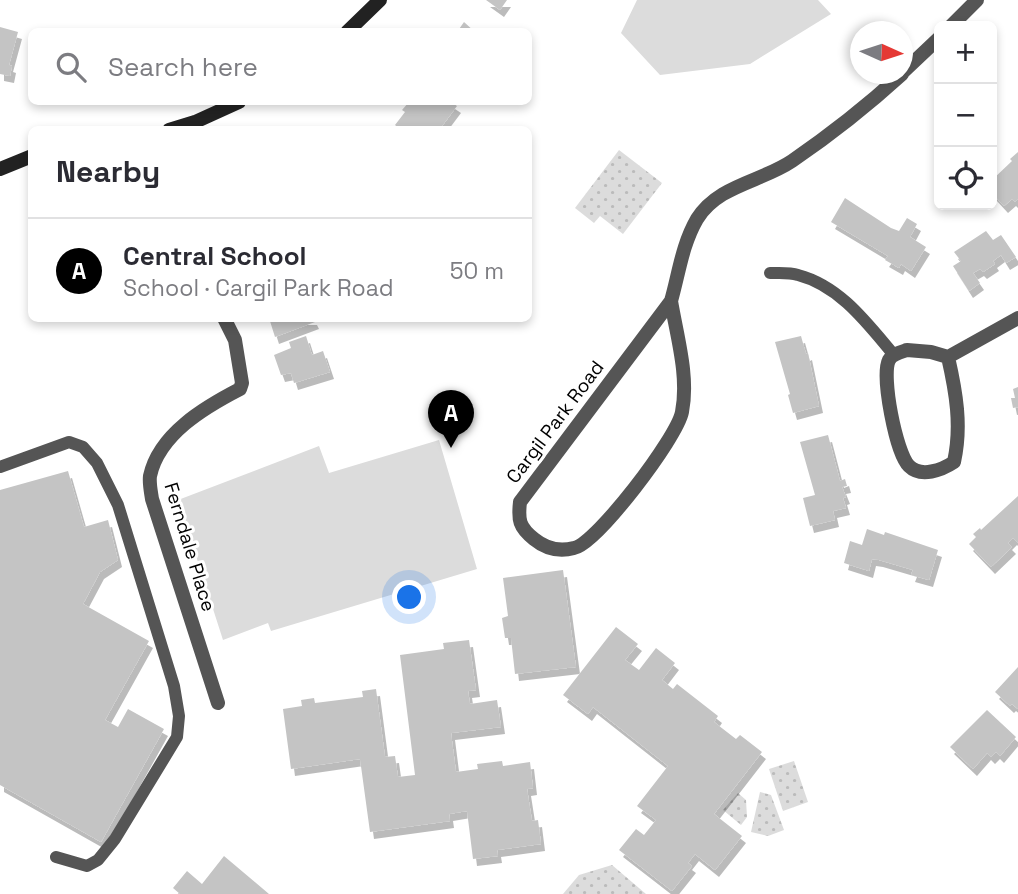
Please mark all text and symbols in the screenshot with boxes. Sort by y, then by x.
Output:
north arrow [850,21,913,84]
map controls [934,21,997,210]
button: + [934,21,997,84]
search box [28,28,532,105]
icon: search [52,48,90,86]
text: Search here [108,50,258,84]
button: − [934,84,997,147]
button: locate [934,147,997,210]
text: Nearby [56,152,160,191]
text: Central School [123,239,307,273]
text: A [72,256,86,286]
text: 50 m [450,256,504,286]
text: School · Cargil Park Road [123,273,394,303]
street label: Cargil Park Road [501,356,609,488]
pin: A [428,390,474,448]
street label: Ferndale Place [159,480,221,614]
your location [392,580,426,614]

